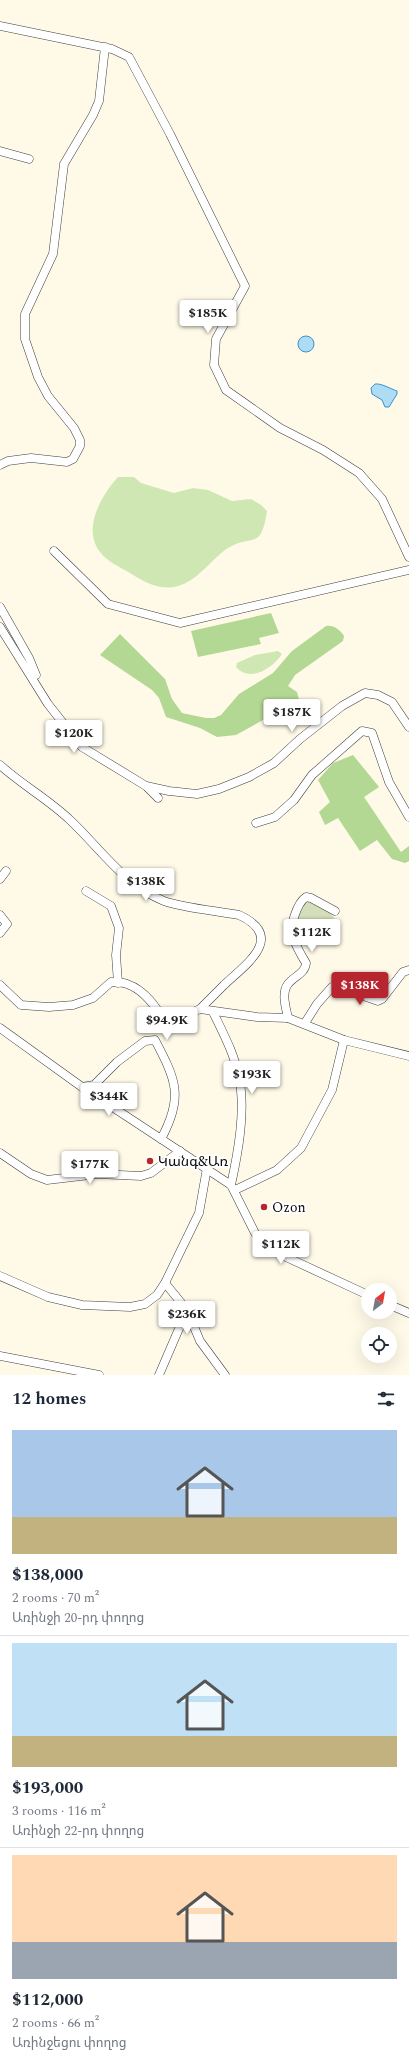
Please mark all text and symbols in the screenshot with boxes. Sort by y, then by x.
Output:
pin: $185K [180,300,236,334]
text: $185K [188,303,228,323]
pin: $187K [264,699,320,733]
text: $187K [272,702,312,722]
pin: $120K [46,720,102,754]
text: $120K [54,723,94,743]
pin: $138K [118,868,174,902]
text: $138K [126,871,166,891]
pin: $112K [284,919,340,953]
text: $112K [292,922,332,942]
pin: $138K [332,972,388,1006]
text: $138K [340,975,380,995]
pin: $94.9K [134,1007,200,1041]
text: $94.9K [146,1010,188,1030]
pin: $193K [224,1061,280,1095]
text: $193K [232,1064,272,1084]
pin: $344K [81,1083,137,1117]
text: $344K [89,1086,129,1106]
pin: $177K [62,1151,118,1185]
place label: Կանգ&Առ [158,1151,229,1172]
text: $177K [70,1154,110,1174]
marker: Կանգ&Առ [145,1156,155,1166]
place label: Ozon [272,1197,306,1218]
marker: Ozon [259,1202,269,1212]
pin: $112K [253,1231,309,1265]
text: $112K [261,1234,301,1254]
north arrow [361,1283,397,1319]
map controls [361,1283,397,1363]
pin: $236K [159,1301,215,1335]
text: $236K [167,1304,207,1324]
button: locate [361,1327,397,1363]
text: 12 homes [12,1386,86,1412]
icon: filters [375,1388,397,1410]
icon: home [169,1456,241,1528]
text: $138,000 [12,1562,83,1588]
text: 2 rooms · 70 m² [12,1588,99,1608]
text: Առինջի 20-րդ փողոց [12,1608,144,1628]
icon: home [169,1669,241,1741]
text: $193,000 [12,1775,83,1801]
text: 3 rooms · 116 m² [12,1801,106,1821]
text: Առինջի 22-րդ փողոց [12,1821,144,1841]
icon: home [169,1881,241,1953]
text: $112,000 [12,1987,83,2013]
text: 2 rooms · 66 m² [12,2013,99,2033]
text: Առինջեցու փողոց [12,2033,127,2053]

